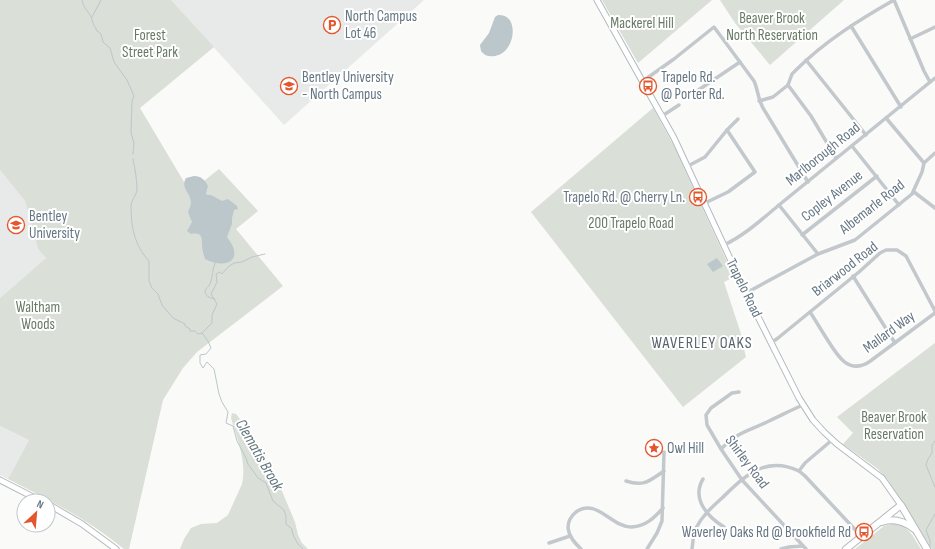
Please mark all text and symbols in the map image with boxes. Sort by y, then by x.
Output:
place label: North Campus Lot 46 [345,7,417,43]
park label: Beaver Brook North Reservation [726,9,818,45]
park label: Mackerel Hill [610,14,674,33]
parking icon: North Campus Lot 46 [322,15,342,35]
park label: Forest Street Park [122,26,178,62]
place label: Bentley University - North Campus [302,68,394,104]
place label: Trapelo Rd. @ Porter Rd. [661,68,725,104]
school or university icon: Bentley University - North Campus [279,76,299,96]
bus stop icon: Trapelo Rd. @ Porter Rd. [638,76,658,96]
street label: Marlborough Road [782,118,864,190]
street label: Copley Avenue [797,166,867,226]
street label: Albemarle Road [835,176,908,239]
bus stop icon: Trapelo Rd. @ Cherry Ln. [688,187,708,207]
place label: Trapelo Rd. @ Cherry Ln. [563,188,685,207]
place label: Bentley University [29,207,80,243]
park label: 200 Trapelo Road [588,214,674,233]
school or university icon: Bentley University [6,215,26,235]
street label: Briarwood Road [808,237,882,301]
street label: Trapelo Road [722,255,766,321]
park label: Waltham Woods [16,298,60,334]
street label: Mallard Way [859,307,919,357]
district label: WAVERLEY OAKS [651,334,753,353]
park label: Beaver Brook Reservation [861,408,927,444]
water label: Clematis Brook [231,416,288,495]
street label: Shirley Road [721,432,773,492]
place icon: Owl Hill [644,438,664,458]
place label: Owl Hill [667,439,704,458]
north arrow [16,493,56,533]
text: N [35,497,46,512]
bus stop icon: Waverley Oaks Rd @ Brookfield Rd [854,522,874,542]
place label: Waverley Oaks Rd @ Brookfield Rd [682,523,851,542]

